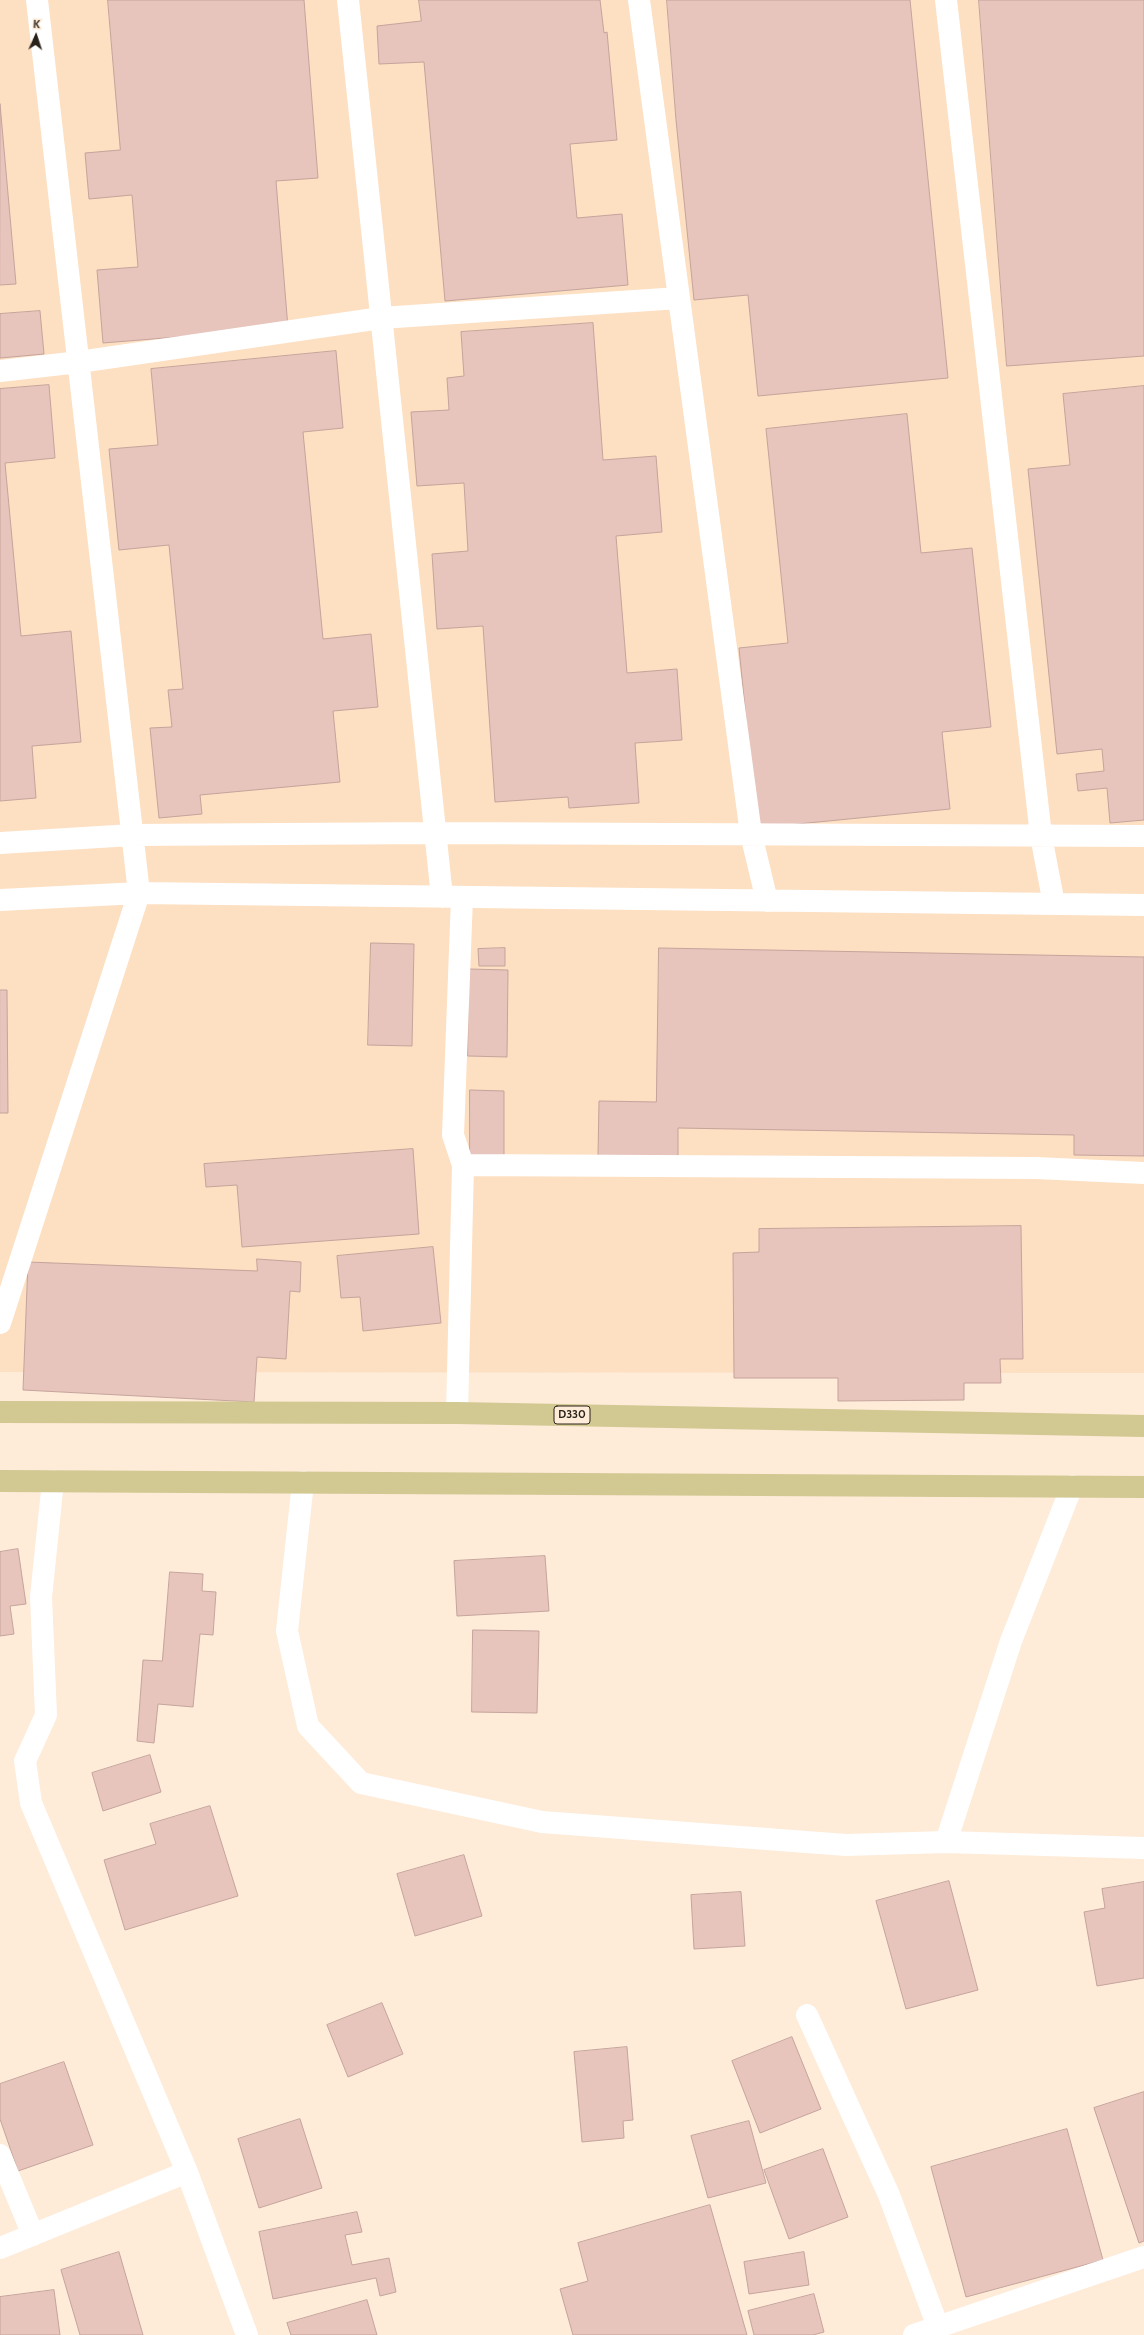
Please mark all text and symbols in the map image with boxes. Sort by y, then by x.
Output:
north arrow [16,16,56,56]
text: K [33,17,40,31]
road number: D330 [554,1406,590,1424]

